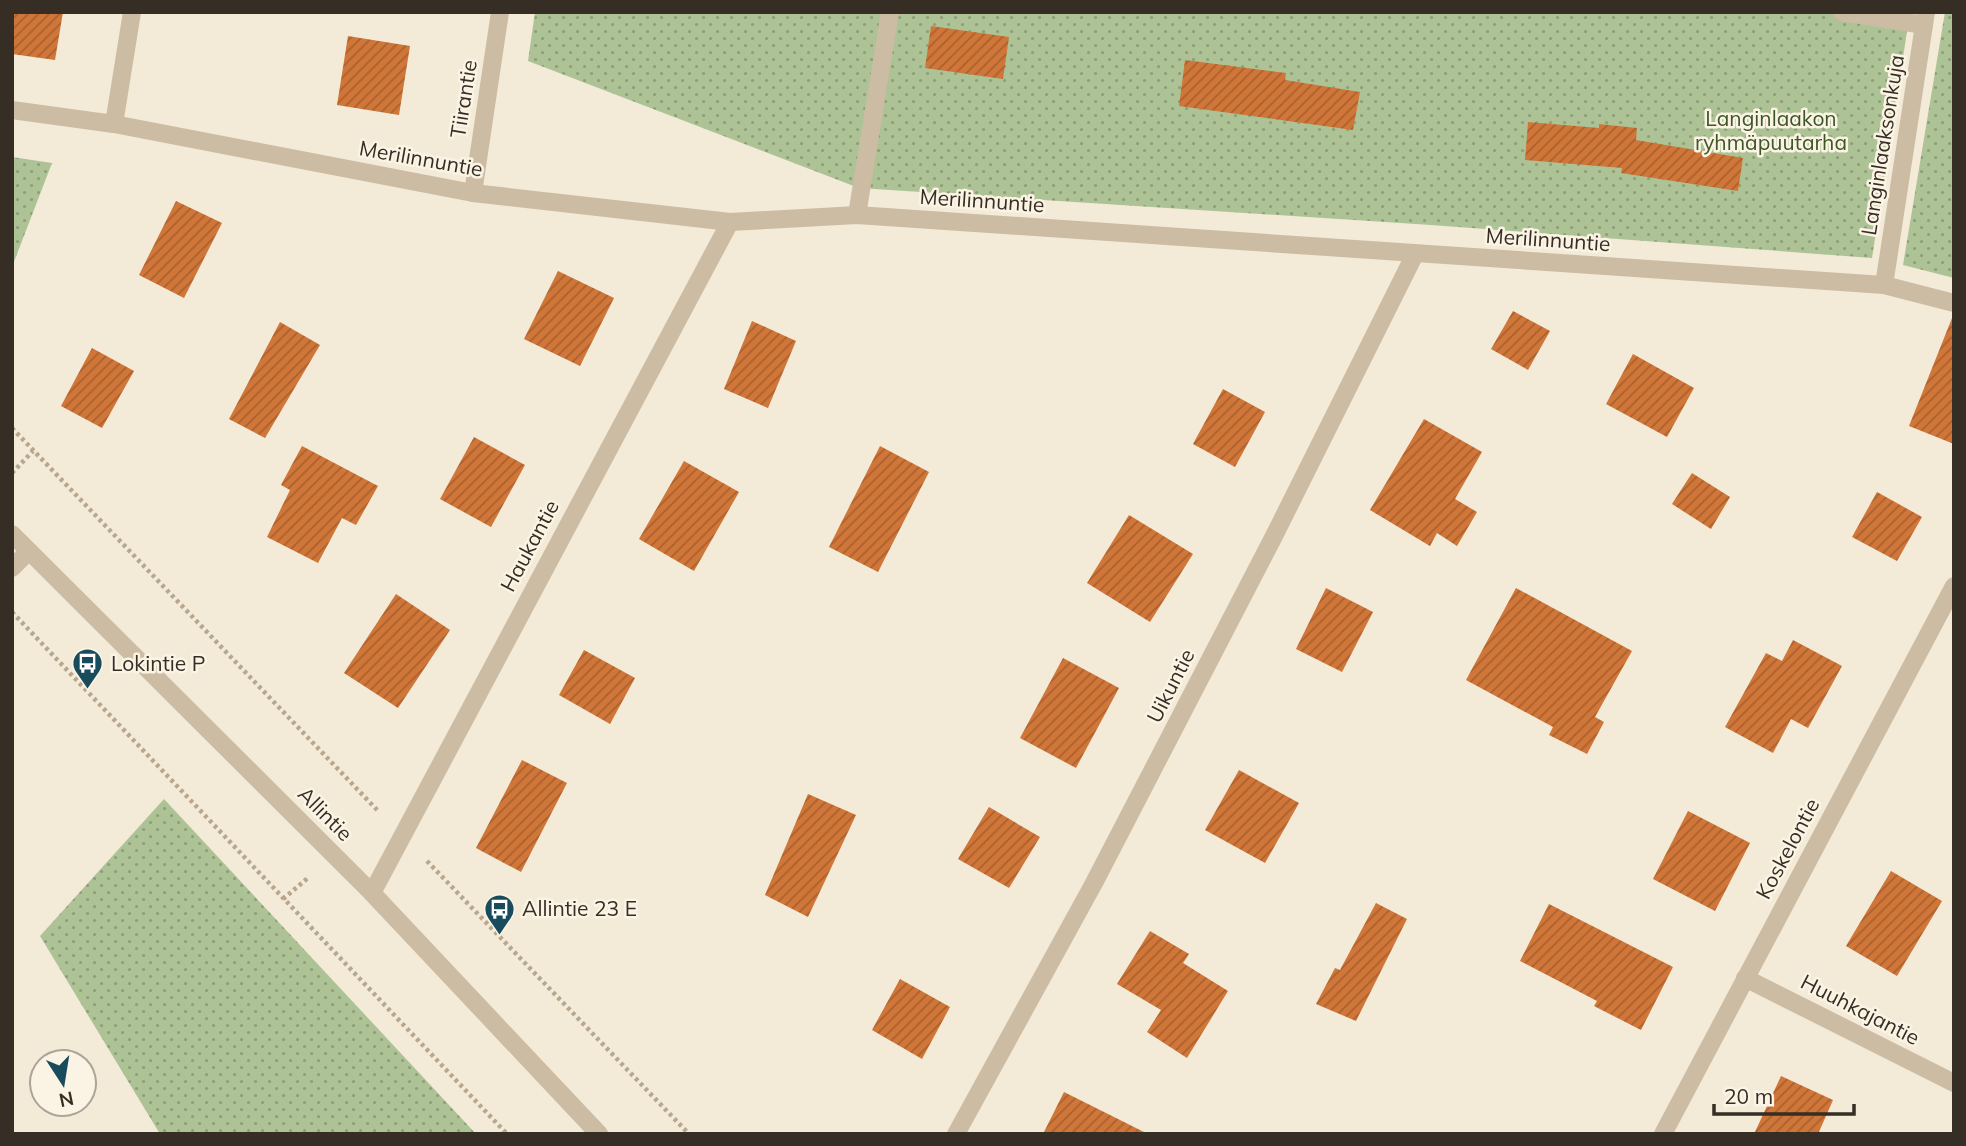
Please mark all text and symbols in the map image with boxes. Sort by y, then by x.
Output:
street label: Langinlaaksonkuja [1855,53,1909,237]
street label: Tiirantie [444,58,482,140]
park label: Langinlaakon ryhmäpuutarha [1695,105,1847,155]
street label: Merilinnuntie [357,134,485,182]
street label: Merilinnuntie [919,183,1045,217]
street label: Merilinnuntie [1485,222,1611,256]
street label: Haukantie [494,495,564,596]
street label: Uikuntie [1141,644,1200,727]
bus stop icon: Lokintie P [71,647,105,691]
place label: Lokintie P [111,650,205,676]
street label: Allintie [293,781,358,846]
street label: Koskelontie [1750,794,1825,903]
bus stop icon: Allintie 23 E [482,892,516,936]
place label: Allintie 23 E [522,895,637,921]
street label: Huuhkajantie [1797,968,1924,1050]
north arrow [28,1048,98,1118]
scale bar [1714,1072,1854,1116]
text: 20 m [1724,1083,1773,1109]
text: N [57,1086,76,1113]

